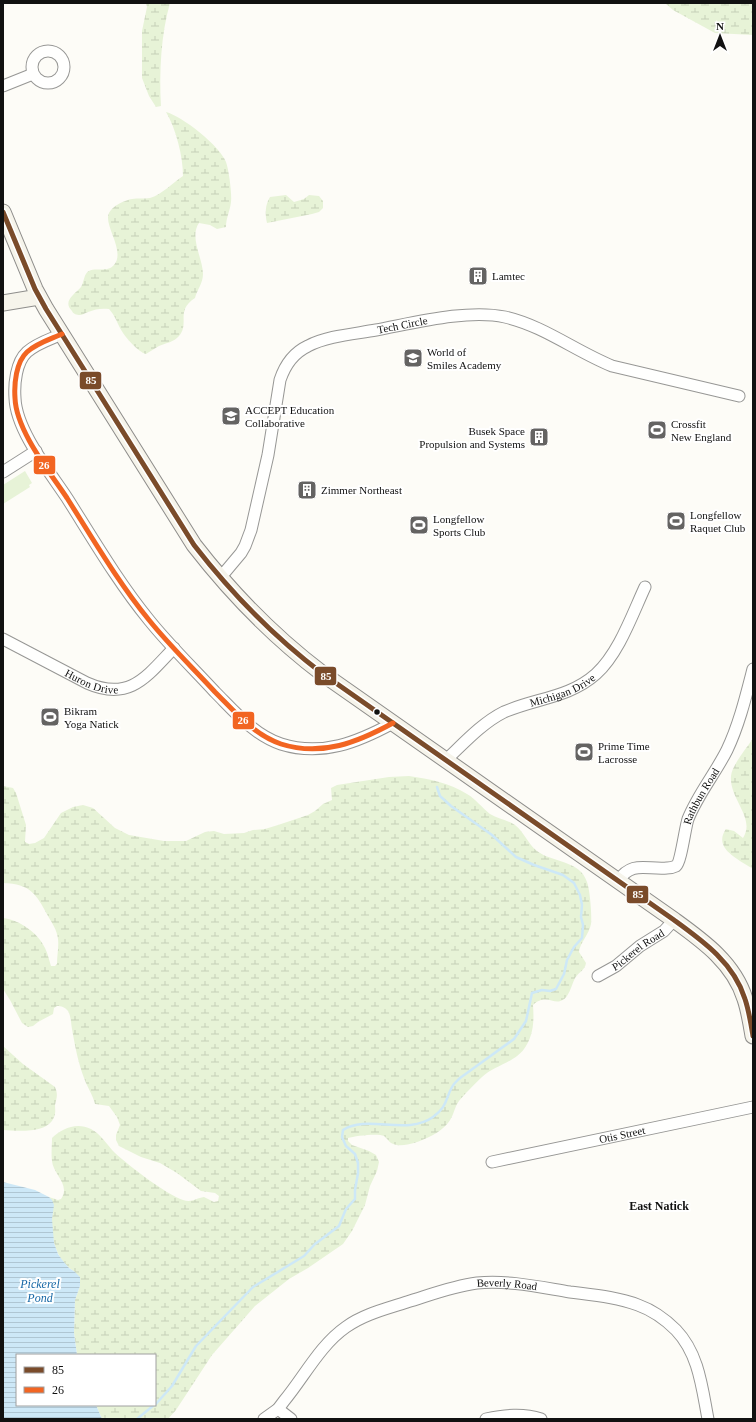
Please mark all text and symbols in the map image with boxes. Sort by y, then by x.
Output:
north arrow [700,16,740,56]
text: N [716,20,724,32]
building icon: Lamtec [467,265,489,287]
place label: Lamtec [492,270,525,282]
street label: Tech Circle [376,314,428,336]
place label: World of Smiles Academy [427,346,502,371]
school or university icon: World of Smiles Academy [402,347,424,369]
line badge: 85 [79,371,102,390]
text: 85 [86,374,97,386]
place label: ACCEPT Education Collaborative [245,404,335,429]
school or university icon: ACCEPT Education Collaborative [220,405,242,427]
place label: Crossfit New England [671,418,732,443]
sports icon: Crossfit New England [646,419,668,441]
place label: Busek Space Propulsion and Systems [419,425,525,450]
building icon: Busek Space Propulsion and Systems [528,426,550,448]
line badge: 26 [33,455,56,475]
text: 26 [39,459,50,471]
building icon: Zimmer Northeast [296,479,318,501]
place label: Zimmer Northeast [321,484,402,496]
place label: Longfellow Raquet Club [690,509,746,534]
sports icon: Longfellow Raquet Club [665,510,687,532]
place label: Longfellow Sports Club [433,513,486,538]
sports icon: Longfellow Sports Club [408,514,430,536]
line badge: 85 [314,666,337,686]
street label: Huron Drive [63,667,119,696]
text: 85 [321,670,332,682]
street label: Michigan Drive [528,671,598,709]
place label: Bikram Yoga Natick [64,705,119,730]
sports icon: Bikram Yoga Natick [39,706,61,728]
unlabelled marker [372,707,382,717]
line badge: 26 [232,711,255,730]
text: 26 [238,714,249,726]
place label: Prime Time Lacrosse [598,740,650,765]
sports icon: Prime Time Lacrosse [573,741,595,763]
street label: Rathbun Road [681,765,722,826]
line badge: 85 [626,885,649,904]
text: 85 [633,888,644,900]
street label: Pickerel Road [610,926,667,973]
street label: Otis Street [598,1124,646,1145]
district label: East Natick [629,1199,689,1213]
street label: Beverly Road [476,1276,539,1292]
water label: Pickerel Pond [19,1277,60,1305]
legend [16,1354,156,1406]
text: 85 [52,1363,64,1377]
text: 26 [52,1383,64,1397]

